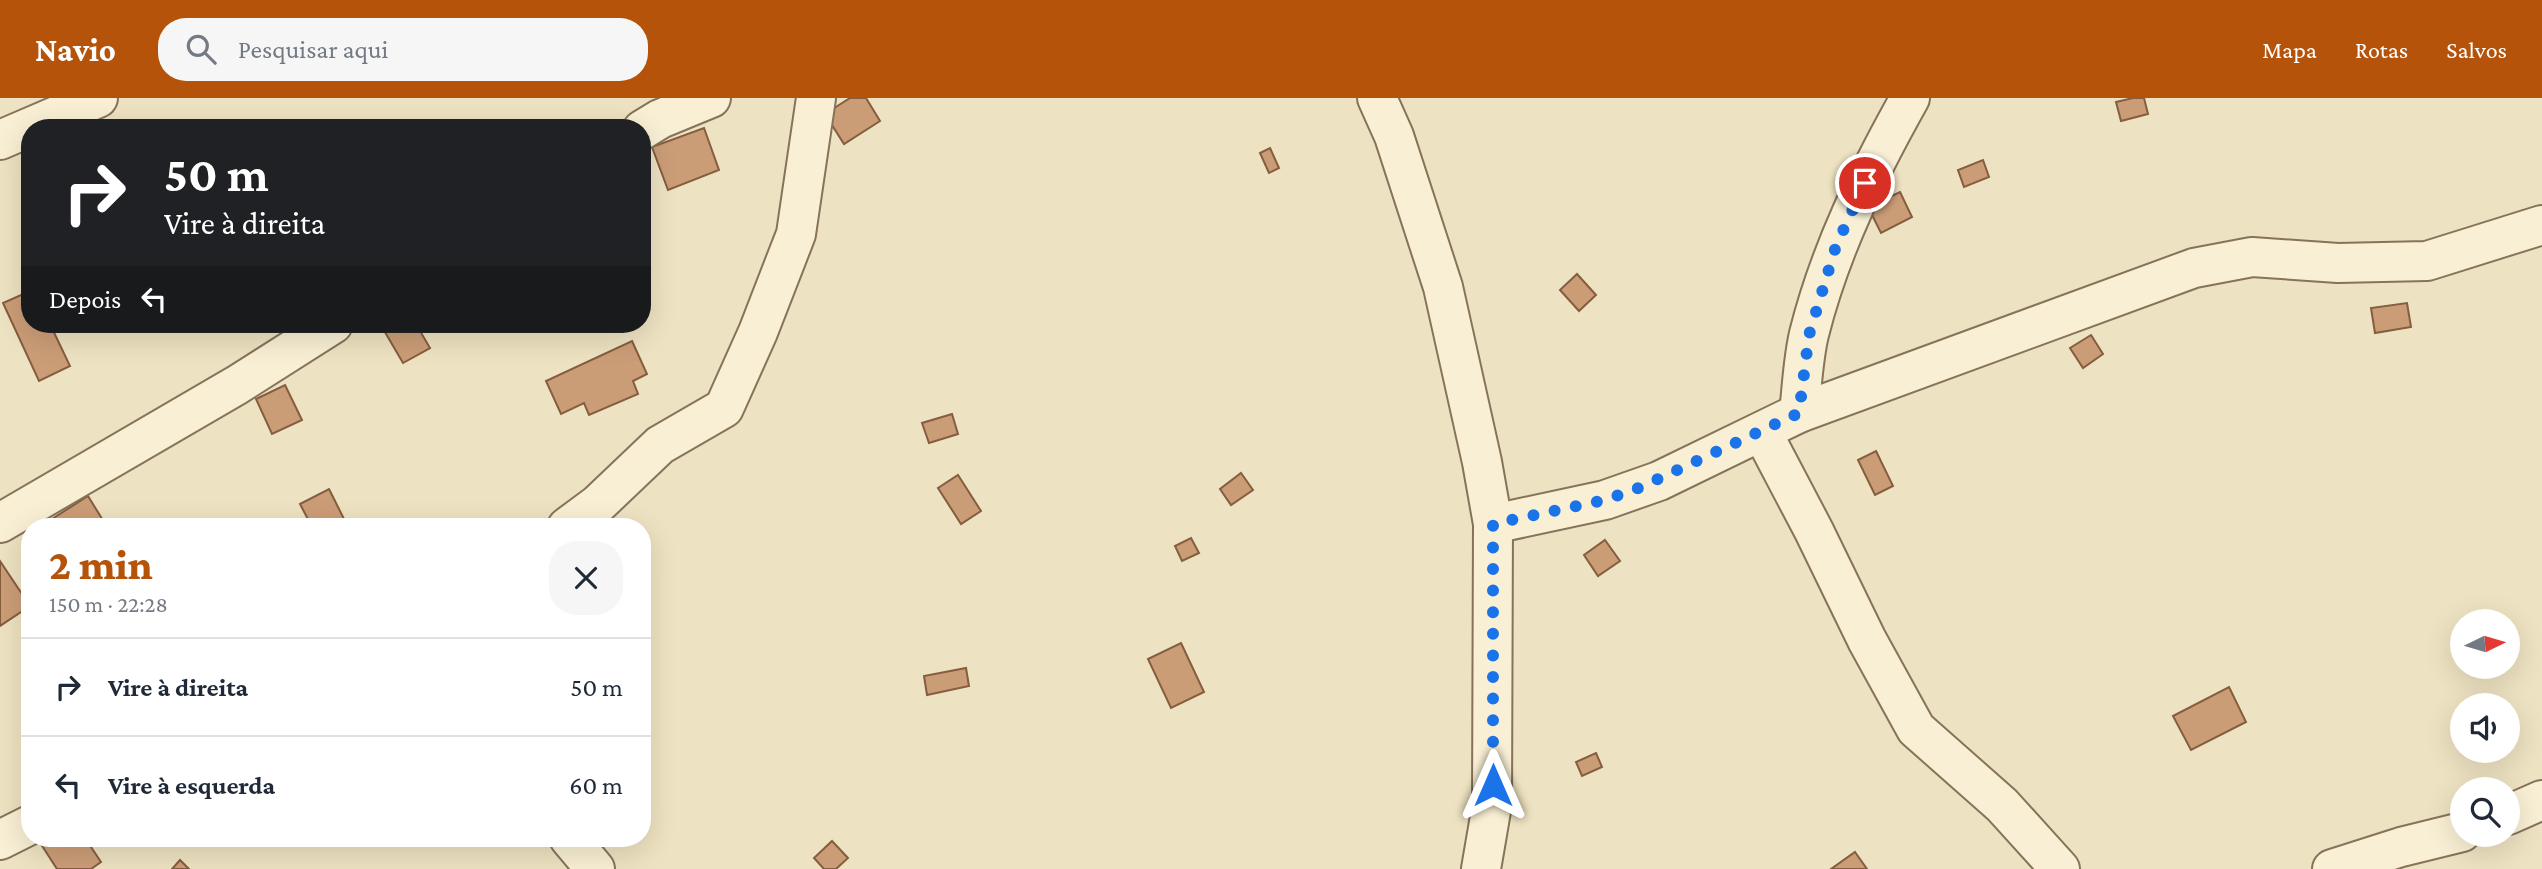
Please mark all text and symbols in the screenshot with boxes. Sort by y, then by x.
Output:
search box [158,18,648,81]
icon: search [182,30,220,68]
text: Navio [35,31,116,68]
text: Pesquisar aqui [238,35,388,64]
text: Mapa [2262,36,2317,63]
text: Rotas [2355,36,2408,63]
text: Salvos [2446,36,2507,63]
icon: right [49,147,140,238]
text: 50 m [164,147,269,202]
pin [1835,153,1895,213]
icon: arrive [1846,164,1884,202]
text: Vire à direita [164,205,325,241]
icon: left [135,280,173,318]
text: Depois [49,285,121,314]
text: 2 min [49,541,153,588]
button: close [549,541,623,615]
text: 150 m · 22:28 [49,591,168,617]
north arrow [2450,609,2520,679]
map controls [2450,609,2520,847]
icon: right [49,668,87,706]
text: Vire à direita [108,673,248,702]
text: 50 m [570,673,623,702]
button: sound [2450,693,2520,763]
position arrow [1456,748,1530,822]
icon: left [49,766,87,804]
text: Vire à esquerda [108,771,275,800]
text: 60 m [569,771,623,800]
button: search [2450,777,2520,847]

